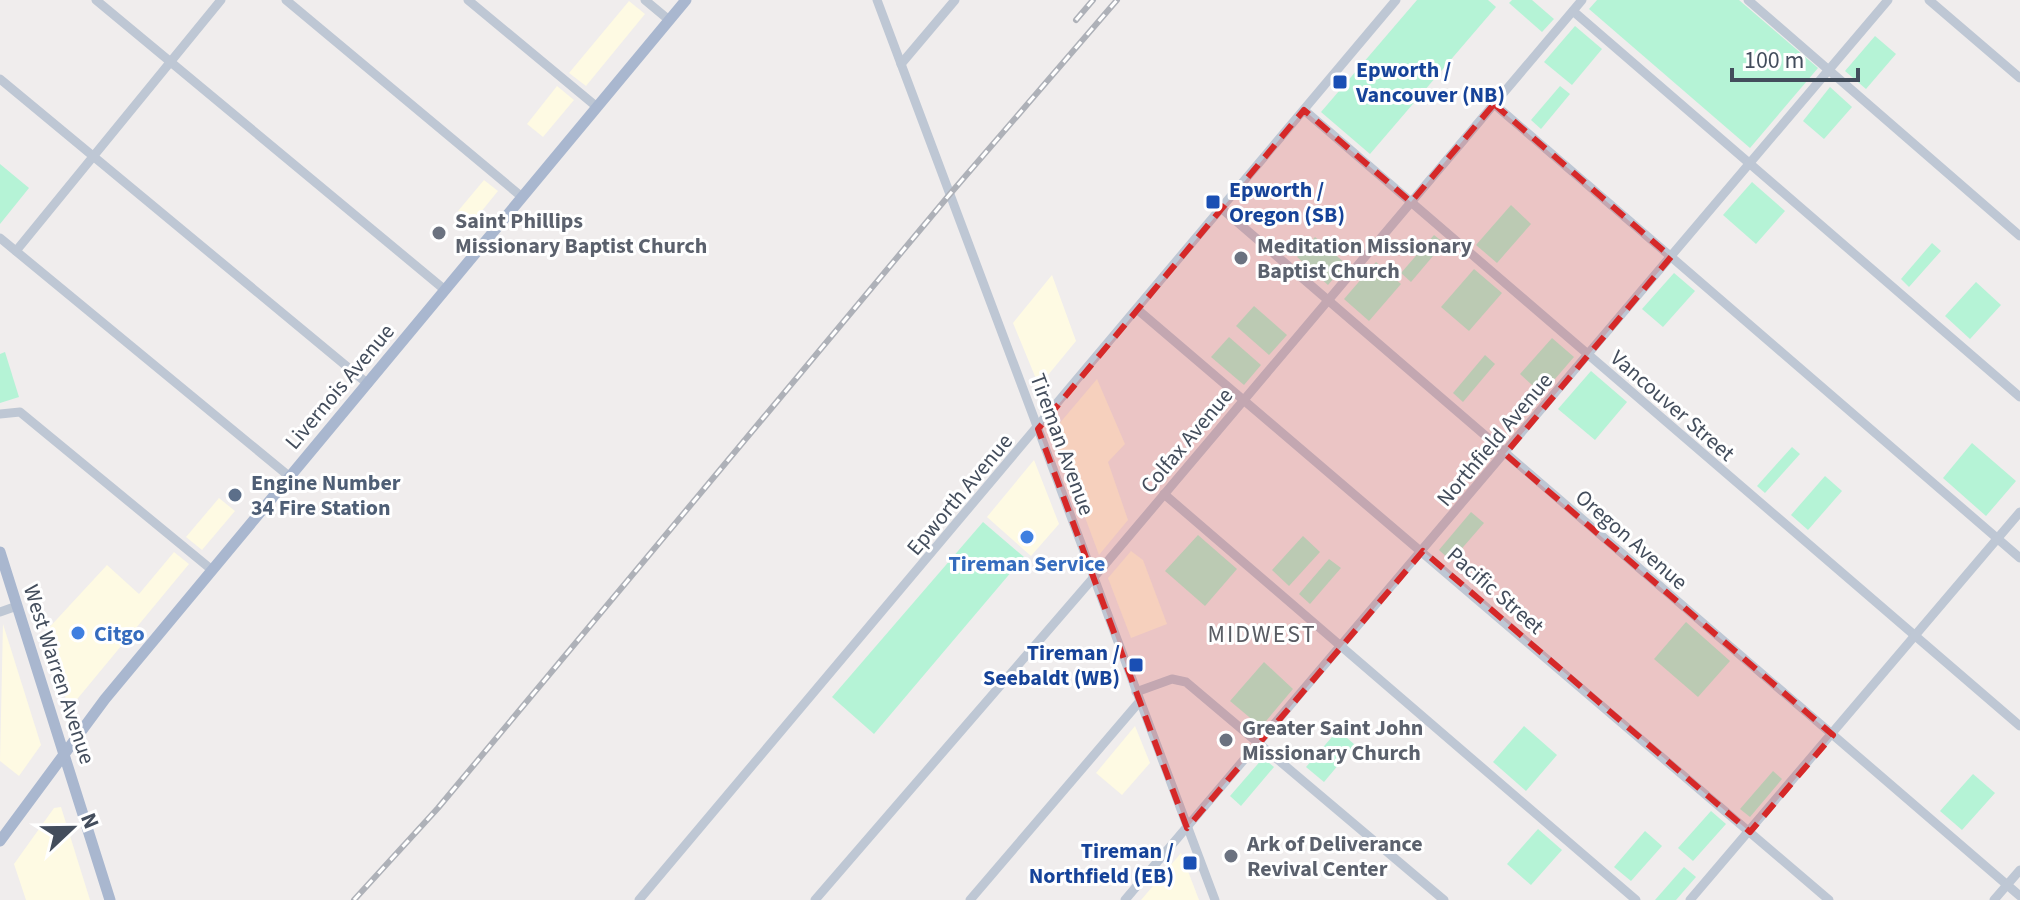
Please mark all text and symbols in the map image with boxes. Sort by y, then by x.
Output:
scale bar [1732,32,1858,82]
text: 100 m [1744,43,1804,78]
place label: Epworth / Vancouver (NB) [1355,54,1505,111]
marker: Epworth / Vancouver (NB) [1331,73,1349,91]
place label: Epworth / Oregon (SB) [1229,174,1345,231]
marker: Epworth / Oregon (SB) [1204,193,1222,211]
place label: Saint Phillips Missionary Baptist Church [455,205,707,262]
marker: Saint Phillips Missionary Baptist Church [430,224,448,242]
place label: Meditation Missionary Baptist Church [1257,230,1472,287]
marker: Meditation Missionary Baptist Church [1232,249,1250,267]
street label: Livernois Avenue [277,317,402,457]
street label: Vancouver Street [1603,343,1742,469]
street label: Northfield Avenue [1429,366,1560,513]
street label: Tireman Avenue [1022,369,1103,520]
street label: Colfax Avenue [1133,381,1241,500]
street label: Epworth Avenue [899,427,1020,563]
place label: Engine Number 34 Fire Station [251,467,401,524]
street label: Oregon Avenue [1568,482,1695,598]
marker: Engine Number 34 Fire Station [226,486,244,504]
marker: Tireman Service [1018,528,1036,546]
street label: Pacific Street [1440,540,1551,642]
place label: Tireman Service [949,548,1105,580]
street label: West Warren Avenue [15,580,103,768]
district label: MIDWEST [1207,617,1317,652]
place label: Citgo [94,618,145,650]
marker: Citgo [69,624,87,642]
place label: Tireman / Seebaldt (WB) [983,637,1120,694]
marker: Tireman / Seebaldt (WB) [1127,656,1145,674]
place label: Greater Saint John Missionary Church [1242,712,1423,769]
marker: Greater Saint John Missionary Church [1217,731,1235,749]
north arrow [32,788,112,868]
text: N [72,808,107,834]
place label: Ark of Deliverance Revival Center [1246,828,1423,885]
place label: Tireman / Northfield (EB) [1029,835,1174,892]
marker: Ark of Deliverance Revival Center [1222,847,1240,865]
marker: Tireman / Northfield (EB) [1181,854,1199,872]

